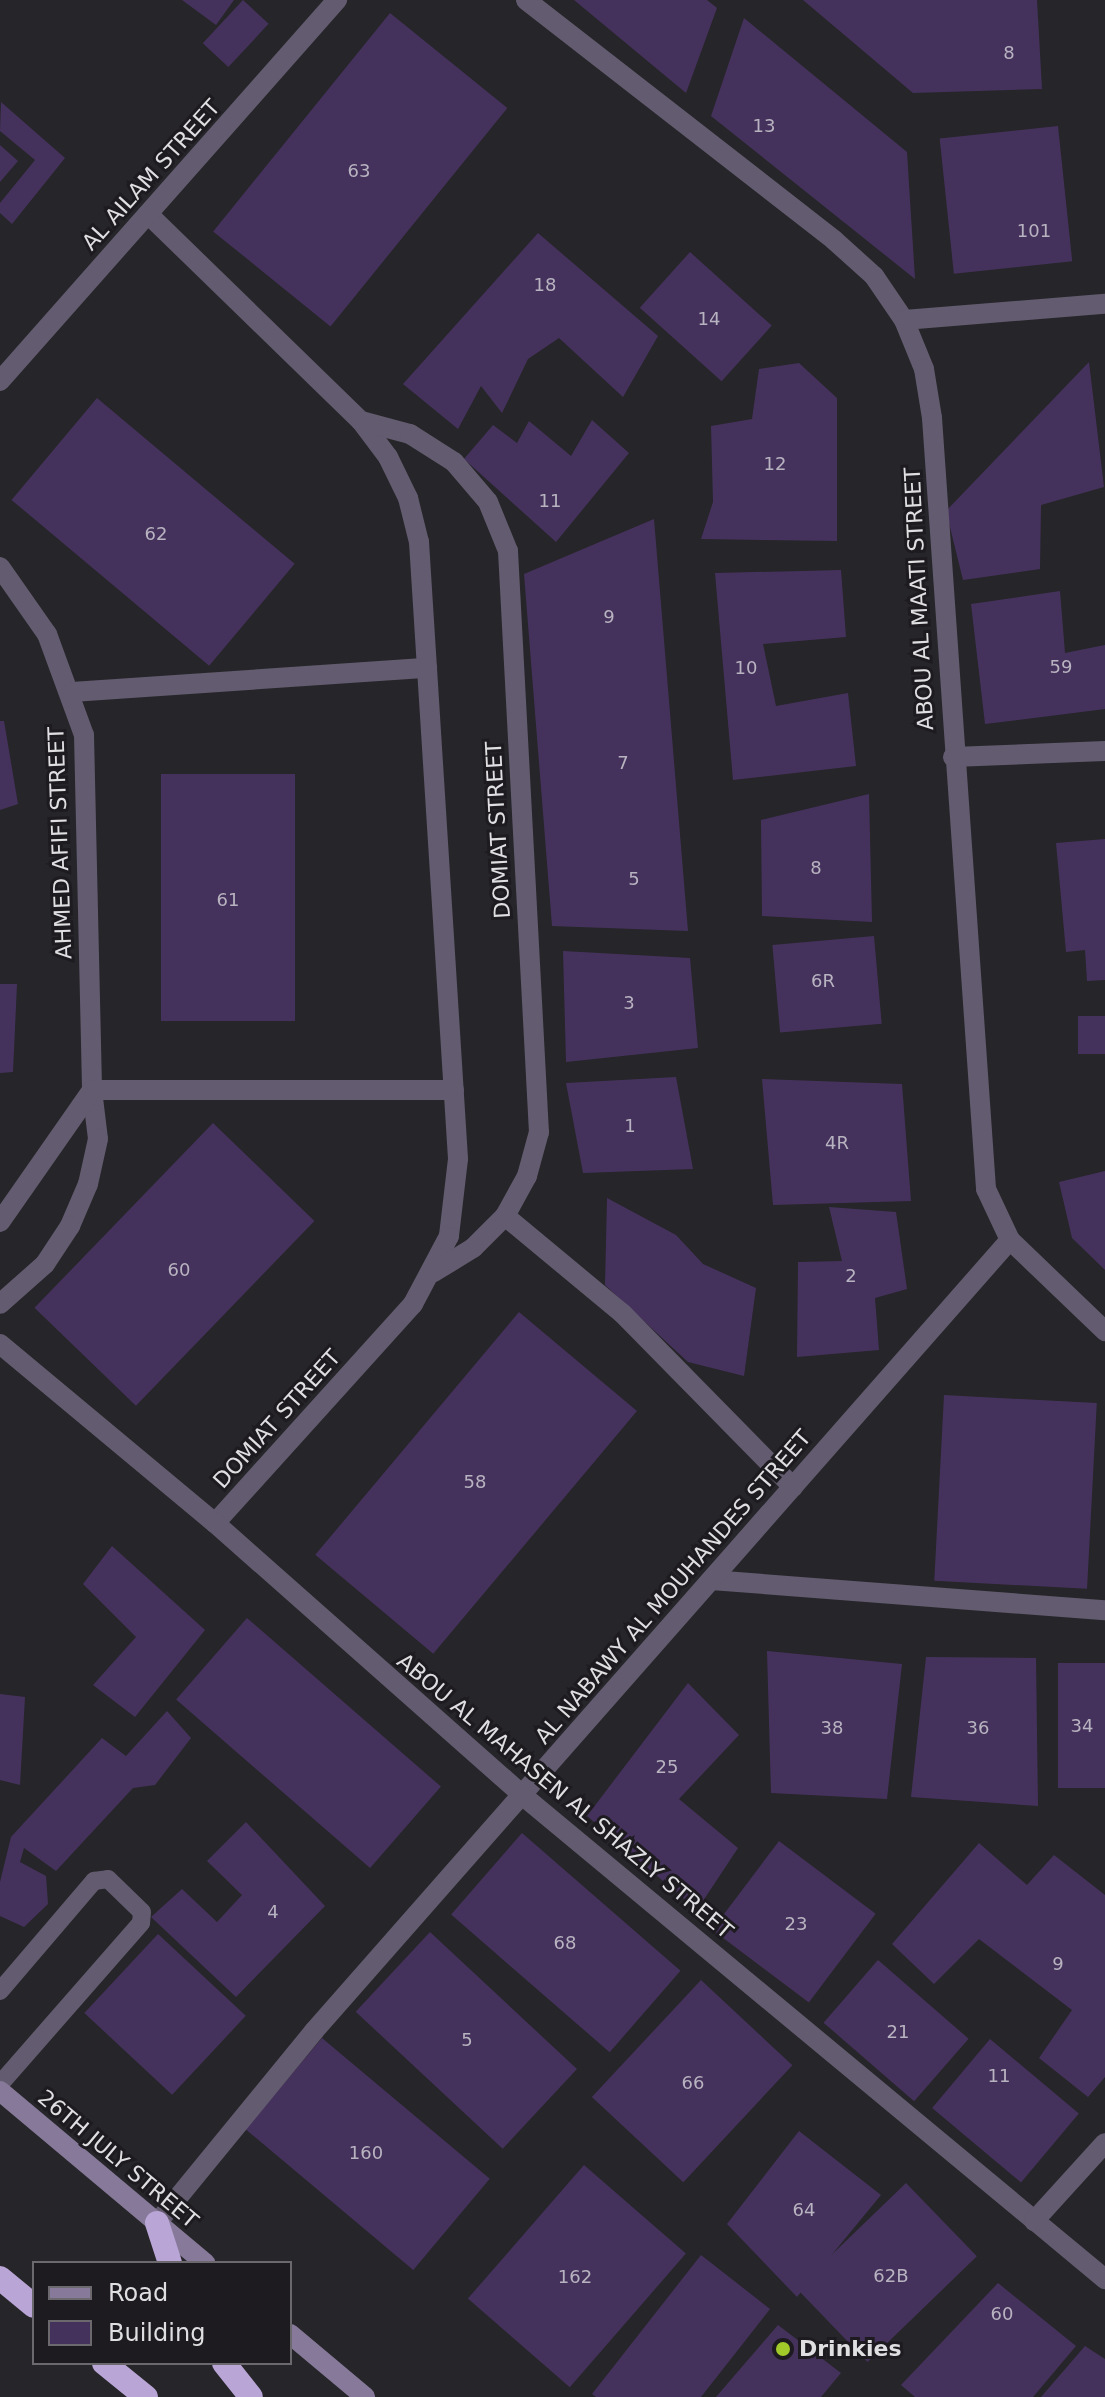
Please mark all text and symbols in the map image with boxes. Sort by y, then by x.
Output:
house number: 8 [1003,42,1015,64]
street label: AL AILAM STREET [76,94,226,256]
house number: 13 [753,115,775,137]
house number: 63 [348,160,370,182]
house number: 101 [1017,220,1051,242]
house number: 18 [534,274,556,296]
house number: 14 [698,308,720,330]
house number: 12 [764,453,786,475]
street label: ABOU AL MAATI STREET [899,467,939,731]
house number: 11 [539,490,561,512]
house number: 62 [145,523,167,545]
house number: 9 [603,606,615,628]
house number: 59 [1050,656,1072,678]
house number: 10 [735,657,757,679]
street label: AHMED AFIFI STREET [43,726,77,960]
street label: DOMIAT STREET [480,741,516,919]
house number: 7 [617,752,629,774]
house number: 8 [810,857,822,879]
house number: 5 [628,868,640,890]
house number: 61 [217,889,239,911]
house number: 6R [811,970,835,992]
house number: 3 [623,992,635,1014]
house number: 1 [624,1115,636,1137]
house number: 4R [825,1132,849,1154]
house number: 60 [168,1259,190,1281]
house number: 2 [845,1265,857,1287]
street label: DOMIAT STREET [208,1344,346,1494]
street label: AL NABAWY AL MOUHANDES STREET [529,1425,817,1749]
house number: 58 [464,1471,486,1493]
street label: ABOU AL MAHASEN AL SHAZLY STREET [392,1648,738,1944]
house number: 34 [1071,1715,1093,1737]
house number: 38 [821,1717,843,1739]
house number: 36 [967,1717,989,1739]
house number: 25 [656,1756,678,1778]
house number: 4 [267,1901,279,1923]
house number: 23 [785,1913,807,1935]
house number: 68 [554,1932,576,1954]
house number: 9 [1052,1953,1064,1975]
house number: 21 [887,2021,909,2043]
house number: 5 [461,2029,473,2051]
house number: 11 [988,2065,1010,2087]
house number: 66 [682,2072,704,2094]
street label: 26TH JULY STREET [32,2084,204,2234]
house number: 160 [349,2142,383,2164]
house number: 64 [793,2199,815,2221]
legend [32,2261,292,2365]
house number: 62B [873,2265,909,2287]
house number: 162 [558,2266,592,2288]
text: Road [108,2279,168,2307]
house number: 60 [991,2303,1013,2325]
text: Building [108,2319,205,2347]
place label: Drinkies [799,2336,902,2362]
marker: Drinkies [774,2340,792,2358]

